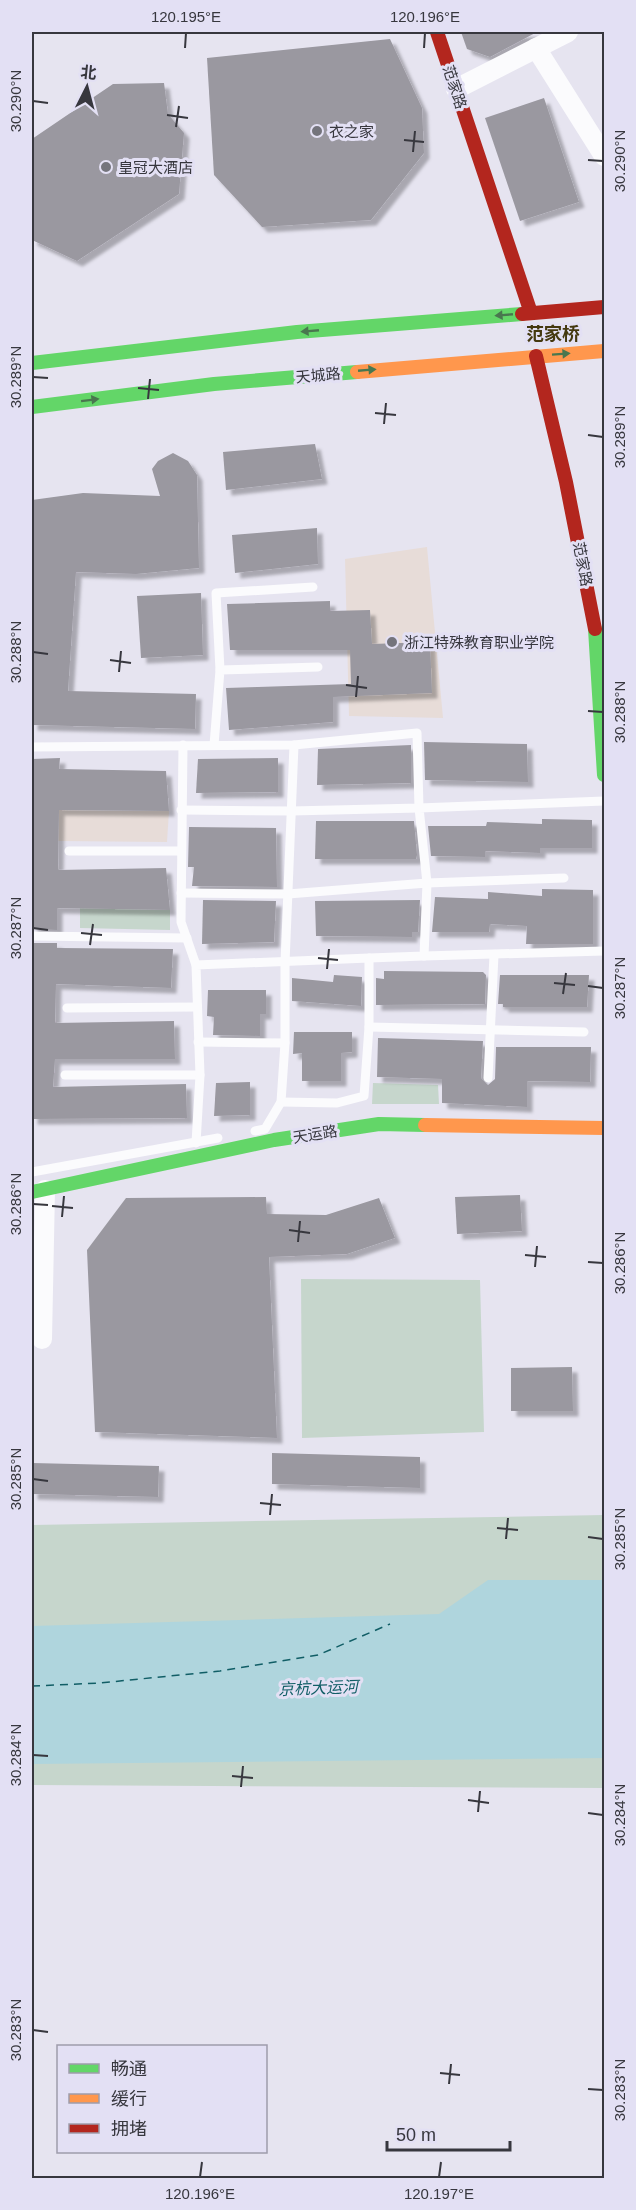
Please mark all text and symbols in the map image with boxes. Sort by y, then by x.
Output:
text: 120.195°E [151,8,221,25]
text: 120.196°E [390,8,460,25]
north arrow [57,57,117,117]
text: 北 [80,63,97,82]
street label: 范家路 [440,63,470,111]
text: 30.290°N [7,70,24,132]
place label: 衣之家 [329,123,374,140]
marker: 衣之家 [310,124,324,138]
text: 30.290°N [611,130,628,192]
place label: 皇冠大酒店 [118,159,193,176]
marker: 皇冠大酒店 [99,160,113,174]
one-way arrow [495,310,514,320]
district label: 范家桥 [526,324,580,344]
one-way arrow [300,326,319,336]
text: 30.289°N [7,346,24,408]
one-way arrow [552,349,571,359]
street label: 天城路 [295,365,341,385]
one-way arrow [357,365,376,375]
one-way arrow [80,395,99,405]
text: 30.289°N [611,406,628,468]
street label: 范家路 [570,540,596,588]
text: 30.288°N [7,621,24,683]
place label: 浙江特殊教育职业学院 [404,634,554,651]
marker: 浙江特殊教育职业学院 [385,635,399,649]
text: 30.288°N [611,681,628,743]
text: 30.287°N [7,897,24,959]
text: 30.287°N [611,957,628,1019]
street label: 天运路 [291,1122,339,1146]
text: 30.286°N [7,1173,24,1235]
text: 30.286°N [611,1232,628,1294]
text: 30.285°N [7,1448,24,1510]
text: 30.285°N [611,1508,628,1570]
water label: 京杭大运河 [278,1678,361,1698]
text: 30.284°N [7,1724,24,1786]
text: 30.284°N [611,1784,628,1846]
text: 30.283°N [7,1999,24,2061]
legend [57,2045,267,2153]
text: 畅通 [111,2059,147,2079]
text: 30.283°N [611,2059,628,2121]
text: 缓行 [111,2089,147,2109]
scale bar [387,2114,510,2152]
text: 拥堵 [111,2119,147,2139]
text: 50 m [396,2125,436,2145]
text: 120.196°E [165,2185,235,2202]
text: 120.197°E [404,2185,474,2202]

